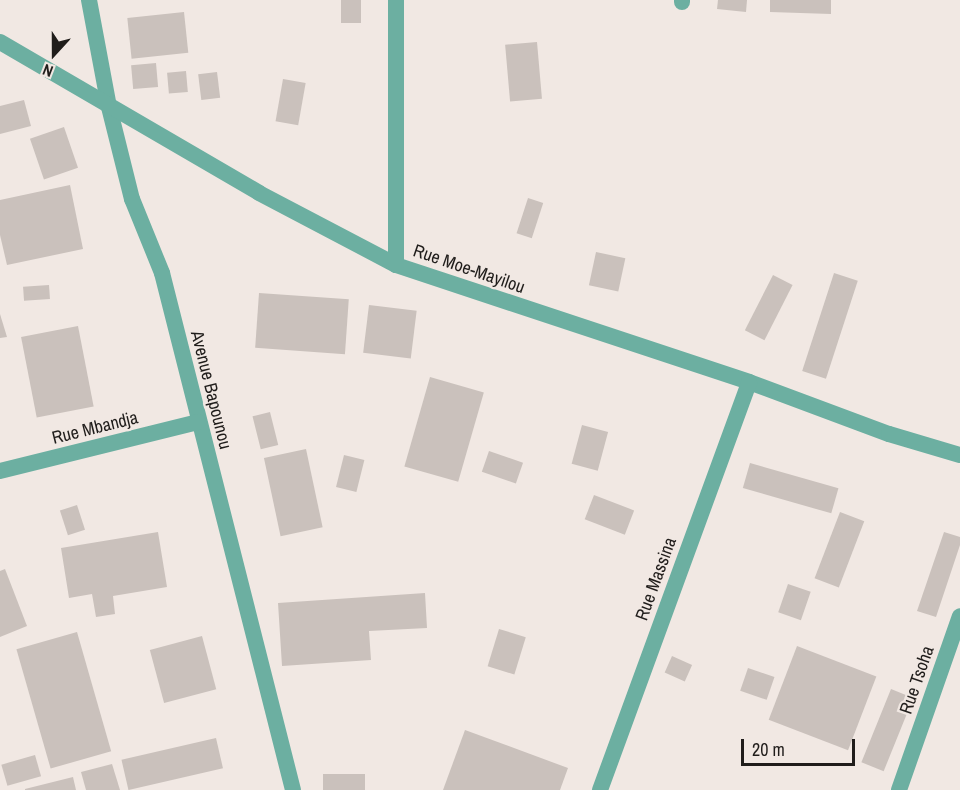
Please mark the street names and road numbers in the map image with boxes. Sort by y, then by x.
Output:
street label: Rue Moe-Mayilou [410,240,528,298]
street label: Avenue Bapounou [186,329,236,451]
street label: Rue Mbandja [50,407,140,449]
street label: Rue Massina [631,534,681,624]
street label: Rue Tsoha [895,643,939,717]

